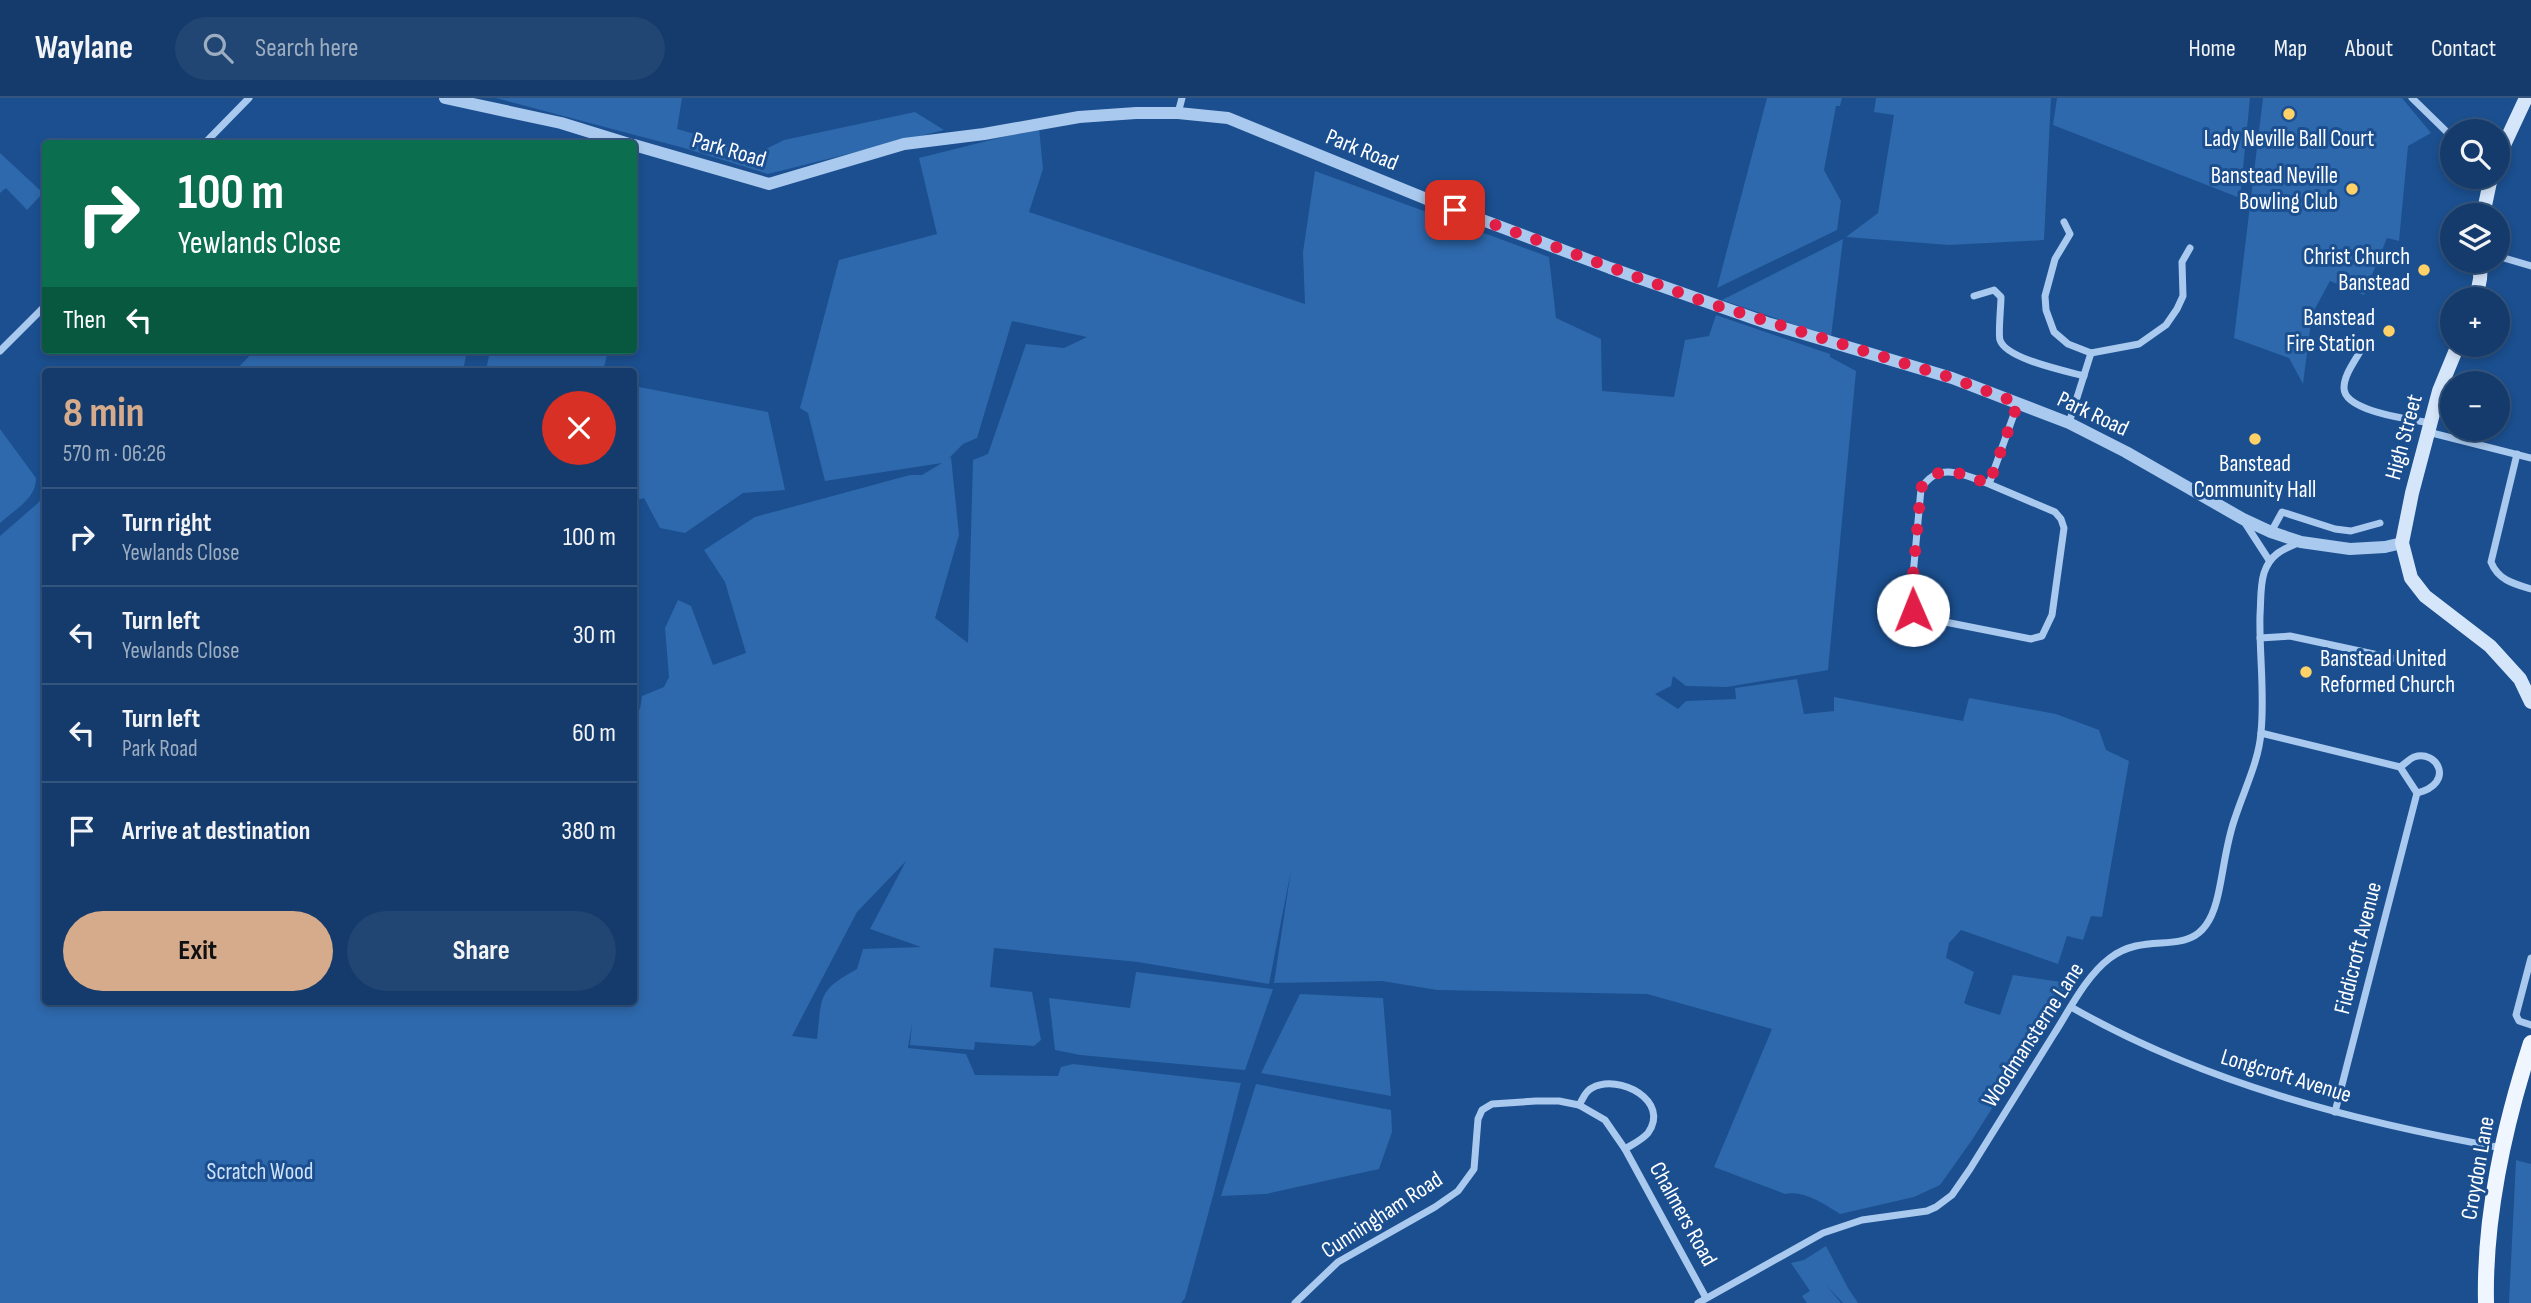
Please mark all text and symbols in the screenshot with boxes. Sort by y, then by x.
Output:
search box [175,17,665,80]
text: Waylane [35,28,133,68]
icon: search [199,29,237,67]
text: Search here [255,33,358,64]
text: Home [2188,34,2236,63]
text: Map [2274,34,2307,63]
text: About [2345,34,2393,63]
text: Contact [2431,34,2496,63]
marker: Lady Neville Ball Court [2281,106,2297,122]
map controls [2440,119,2510,441]
button: search [2440,119,2510,189]
street label: Park Road [1322,123,1402,177]
place label: Lady Neville Ball Court [2204,125,2374,153]
street label: Park Road [689,126,769,174]
place label: Banstead Neville Bowling Club [2211,162,2338,216]
text: 100 m [178,164,284,223]
icon: right [63,168,154,259]
pin [1425,180,1485,240]
marker: Banstead Neville Bowling Club [2344,181,2360,197]
icon: arrive [1436,191,1474,229]
button: layers [2440,203,2510,273]
text: Yewlands Close [178,224,341,263]
place label: Christ Church Banstead [2303,243,2410,297]
marker: Christ Church Banstead [2416,262,2432,278]
button: + [2440,287,2510,357]
icon: left [120,301,158,339]
place label: Banstead Fire Station [2286,304,2375,358]
text: Then [63,305,106,336]
marker: Banstead Fire Station [2381,323,2397,339]
button: − [2440,371,2510,441]
street label: Park Road [2053,385,2133,443]
text: 8 min [63,388,144,439]
button: close [542,391,616,465]
street label: High Street [2379,391,2429,483]
marker: Banstead Community Hall [2247,431,2263,447]
text: 570 m · 06:26 [63,440,166,468]
place label: Banstead Community Hall [2194,450,2316,504]
text: Turn right [122,508,211,539]
icon: right [63,518,101,556]
text: 100 m [563,522,616,553]
text: Yewlands Close [122,539,239,567]
position arrow [1876,573,1950,647]
text: Turn left [122,606,200,637]
icon: left [63,616,101,654]
text: 30 m [573,620,616,651]
text: Yewlands Close [122,637,239,665]
place label: Banstead United Reformed Church [2320,645,2455,699]
marker: Banstead United Reformed Church [2298,664,2314,680]
text: Turn left [122,704,200,735]
icon: left [63,714,101,752]
text: 60 m [572,718,616,749]
text: Park Road [122,735,198,763]
icon: arrive [63,812,101,850]
text: Arrive at destination [122,816,310,847]
text: 380 m [561,816,616,847]
street label: Fiddicroft Avenue [2328,879,2388,1017]
button: Exit [63,911,333,991]
button: Share [347,911,616,991]
street label: Woodmansterne Lane [1976,957,2090,1113]
street label: Longcroft Avenue [2217,1043,2355,1109]
street label: Croydon Lane [2455,1114,2501,1222]
street label: Chalmers Road [1643,1157,1723,1271]
park label: Scratch Wood [207,1158,313,1186]
street label: Cunningham Road [1316,1165,1448,1265]

